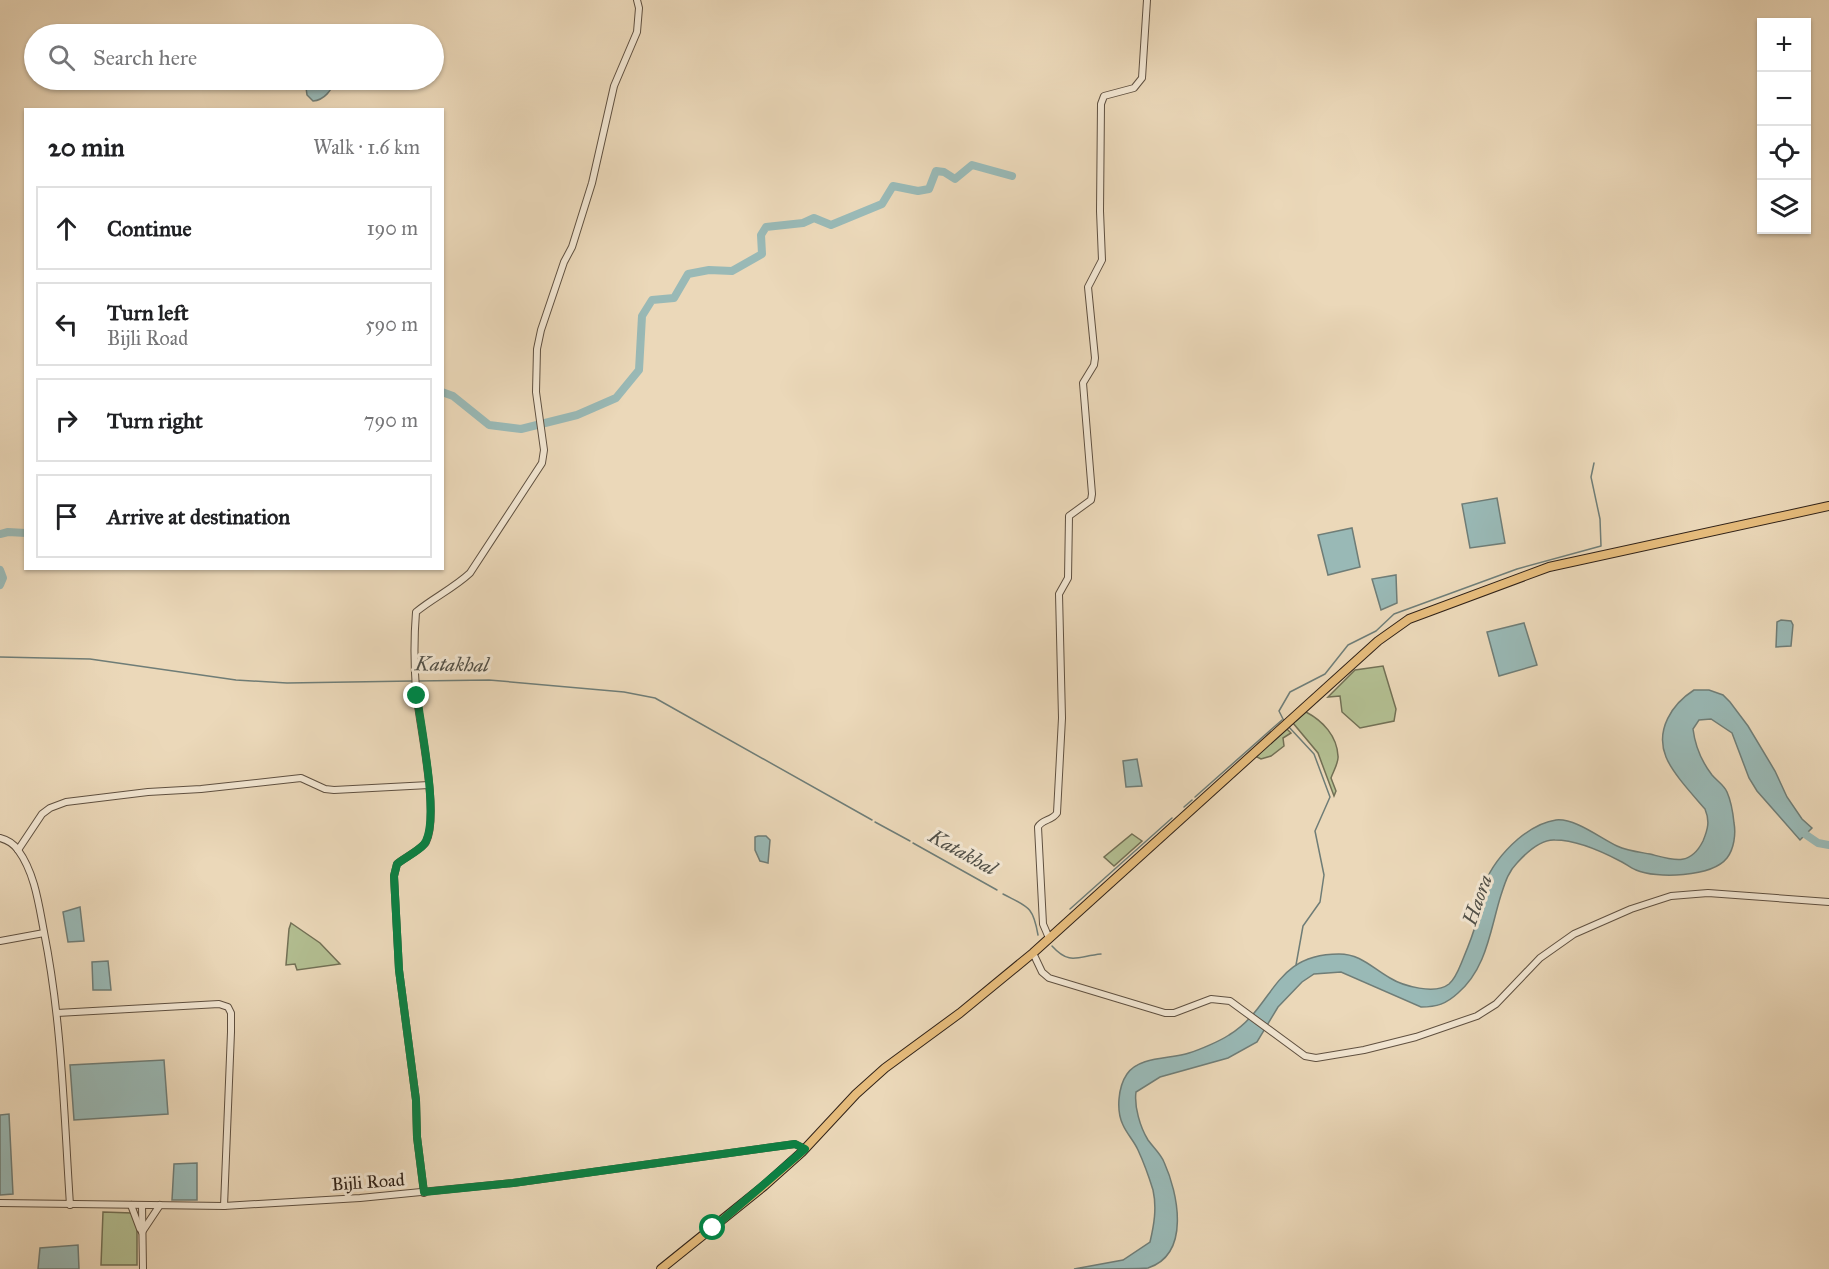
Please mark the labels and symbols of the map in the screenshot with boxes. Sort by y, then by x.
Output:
water label: Katakhal [414,651,491,677]
route end [403,682,429,708]
water label: Katakhal [924,823,1002,881]
water label: Haora [1457,872,1497,929]
street label: Bijli Road [331,1168,405,1196]
route start [699,1214,725,1240]

